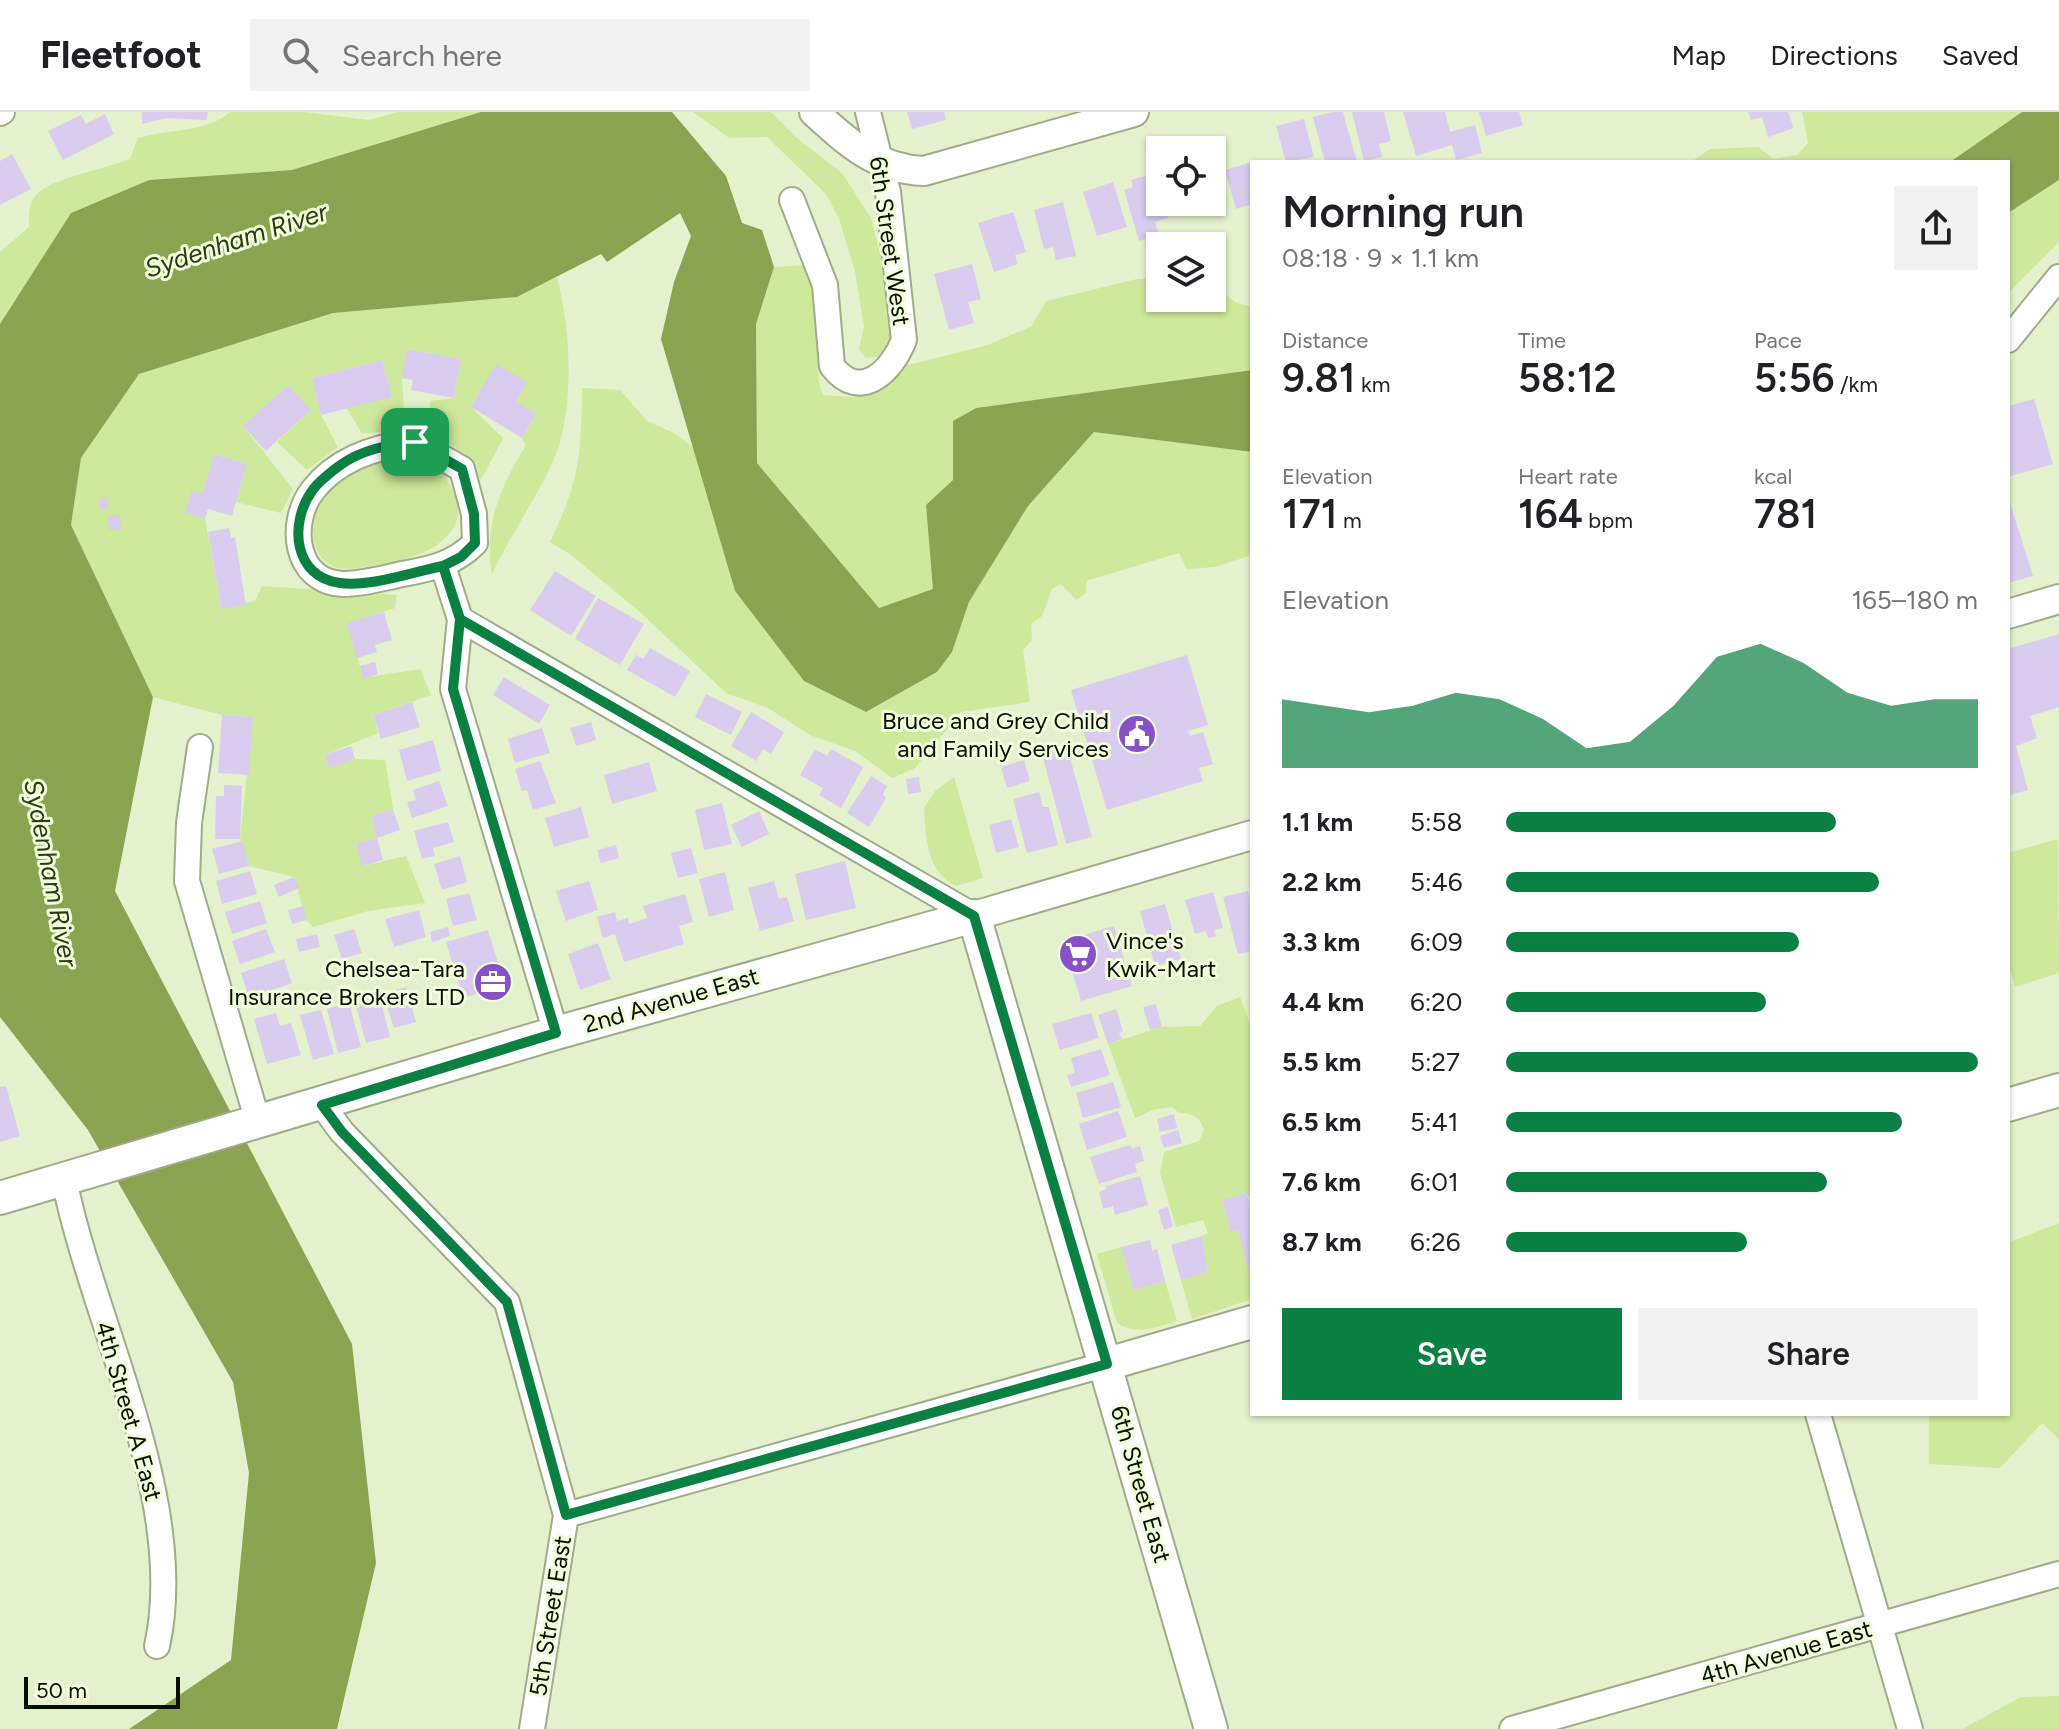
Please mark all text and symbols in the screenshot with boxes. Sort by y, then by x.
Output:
search box [250,19,810,91]
text: Fleetfoot [40,32,202,78]
icon: search [278,33,322,77]
text: Search here [342,37,502,74]
text: Map [1672,38,1726,72]
text: Directions [1770,38,1898,72]
text: Saved [1942,38,2019,72]
map controls [1146,136,1226,312]
button: locate [1146,136,1226,216]
street label: 6th Street West [864,155,916,327]
text: Morning run [1282,185,1524,238]
button: share [1894,186,1978,270]
water label: Sydenham River [141,195,333,285]
button: layers [1146,232,1226,312]
text: 08:18 · 9 × 1.1 km [1282,242,1479,274]
text: Distance [1282,327,1368,354]
text: Time [1518,327,1566,354]
text: Pace [1754,327,1802,354]
text: 9.81 [1282,354,1356,402]
text: 58:12 [1518,354,1617,402]
text: 5:56 [1754,354,1834,402]
text: km [1356,371,1390,398]
text: /km [1834,371,1878,398]
pin [381,408,449,476]
icon: arrive [393,420,437,464]
text: Elevation [1282,463,1372,490]
text: Heart rate [1518,463,1618,490]
text: kcal [1754,463,1792,490]
text: 171 [1282,490,1337,538]
text: 164 [1518,490,1583,538]
text: 781 [1754,490,1817,538]
text: m [1337,507,1362,534]
text: bpm [1583,507,1633,534]
text: Elevation [1282,584,1389,616]
text: 165–180 m [1851,584,1978,616]
place label: Bruce and Grey Child and Family Services [882,706,1109,763]
public building icon: Bruce and Grey Child and Family Services [1116,713,1158,755]
water label: Sydenham River [17,777,85,971]
text: 1.1 km [1282,806,1353,838]
text: 5:58 [1410,806,1462,838]
text: 2.2 km [1282,866,1361,898]
text: 5:46 [1410,866,1462,898]
place label: Vince's Kwik-Mart [1106,926,1216,983]
text: 3.3 km [1282,926,1360,958]
text: 6:09 [1410,926,1463,958]
supermarket icon: Vince's Kwik-Mart [1057,933,1099,975]
place label: Chelsea-Tara Insurance Brokers LTD [228,954,465,1011]
office icon: Chelsea-Tara Insurance Brokers LTD [472,961,514,1003]
street label: 2nd Avenue East [580,961,762,1039]
text: 4.4 km [1282,986,1364,1018]
text: 6:20 [1410,986,1463,1018]
text: 5.5 km [1282,1046,1362,1078]
text: 5:27 [1410,1046,1460,1078]
text: 6.5 km [1282,1106,1361,1138]
text: 5:41 [1410,1106,1458,1138]
text: 7.6 km [1282,1166,1361,1198]
text: 6:01 [1410,1166,1459,1198]
text: 8.7 km [1282,1226,1362,1258]
text: 6:26 [1410,1226,1461,1258]
button: Save [1282,1308,1622,1400]
button: Share [1638,1308,1978,1400]
street label: 4th Street A East [90,1318,168,1504]
street label: 6th Street East [1105,1402,1177,1566]
street label: 5th Street East [523,1534,577,1698]
street label: 4th Avenue East [1697,1614,1875,1690]
scale bar [24,1673,180,1709]
text: 50 m [36,1677,87,1704]

